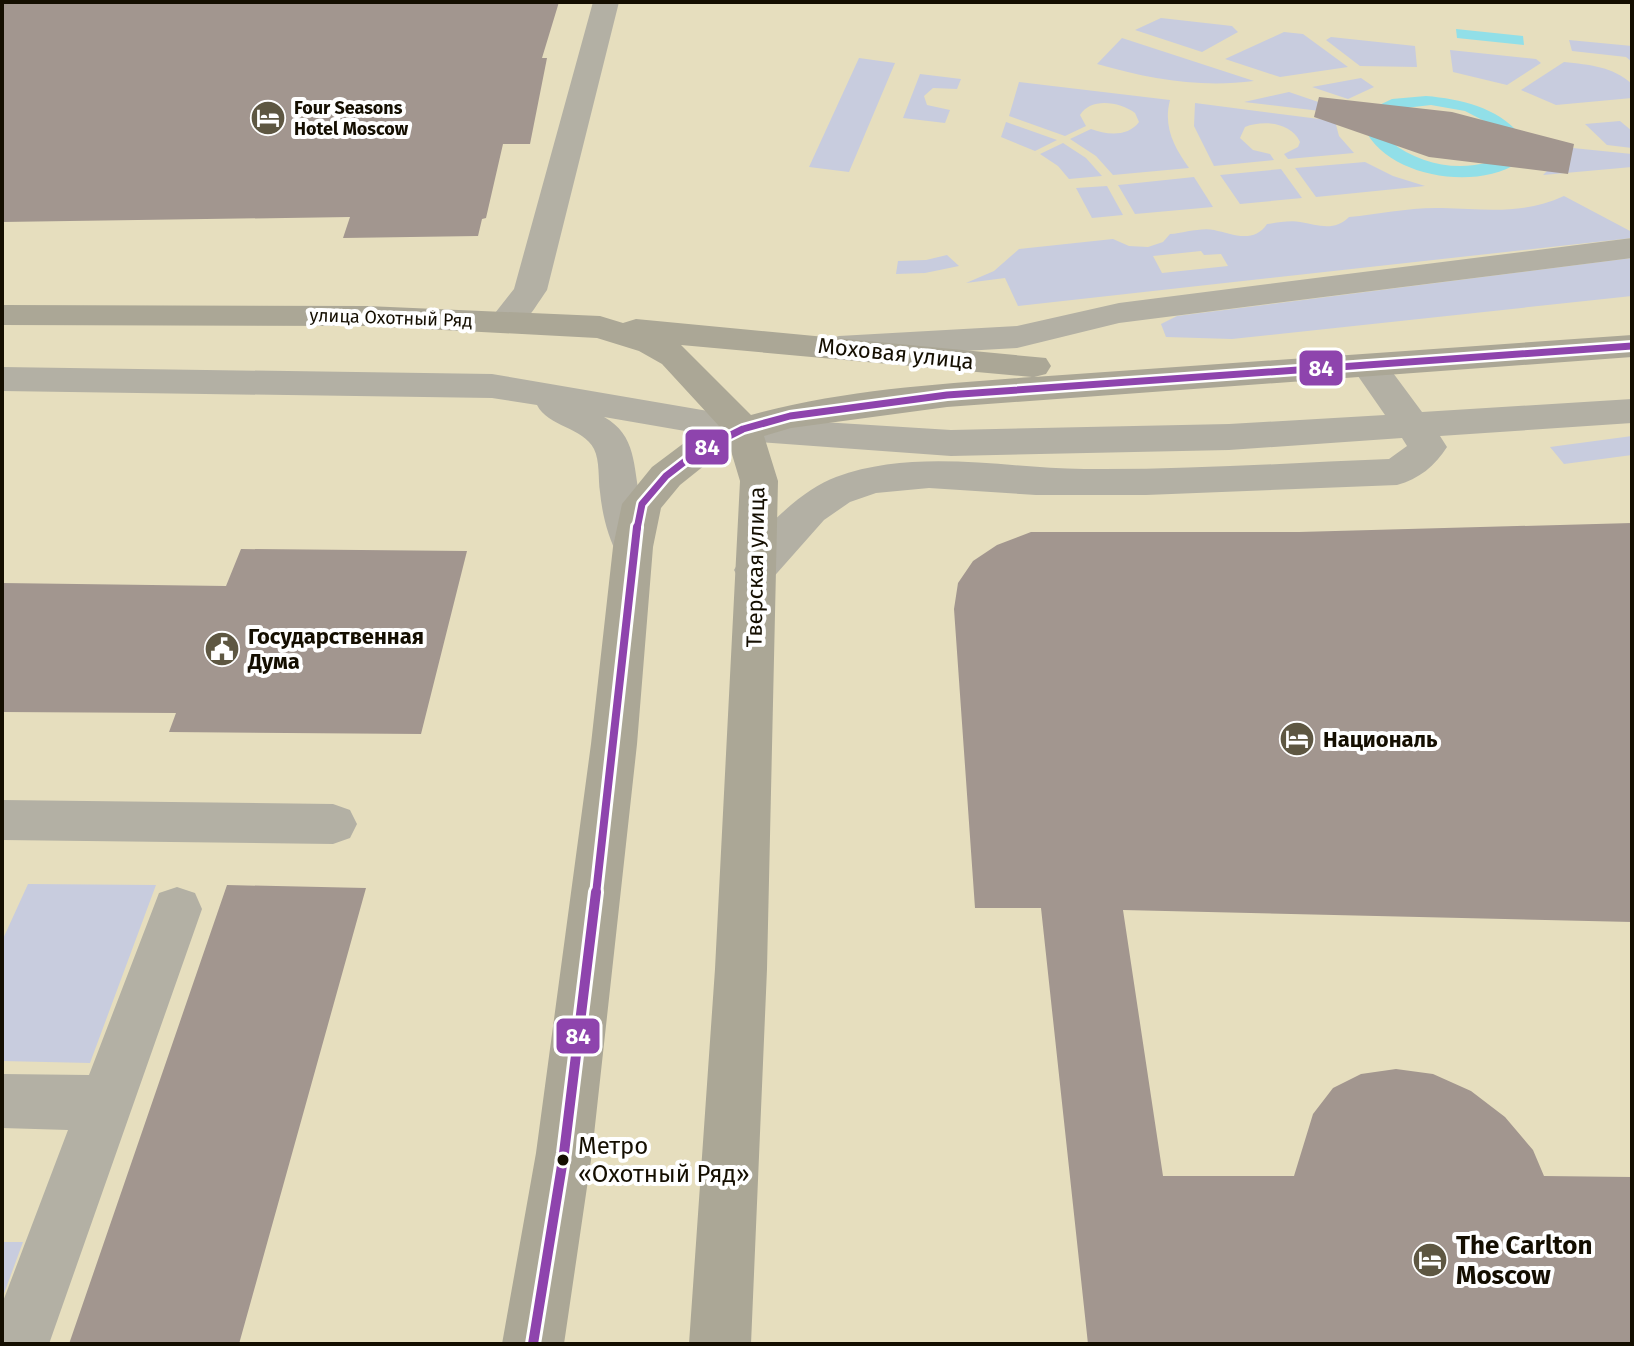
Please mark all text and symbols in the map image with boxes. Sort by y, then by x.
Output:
place label: Four Seasons Hotel Moscow [294,97,409,140]
hotel icon: Four Seasons Hotel Moscow [249,99,287,137]
street label: улица Охотный Ряд [309,304,473,332]
street label: Моховая улица [817,332,975,375]
line badge: 84 [1298,349,1344,387]
text: 84 [1308,355,1334,382]
line badge: 84 [684,428,730,466]
text: 84 [694,434,720,461]
street label: Тверская улица [741,486,770,648]
place label: Государственная Дума [247,623,424,675]
public building icon: Государственная Дума [203,630,241,668]
hotel icon: Националь [1278,720,1316,758]
place label: Националь [1323,726,1438,753]
line badge: 84 [555,1017,601,1055]
text: 84 [565,1023,591,1050]
place label: Метро «Охотный Ряд» [578,1132,750,1188]
marker: Метро «Охотный Ряд» [555,1152,571,1168]
place label: The Carlton Moscow [1456,1230,1592,1291]
hotel icon: The Carlton Moscow [1411,1241,1449,1279]

